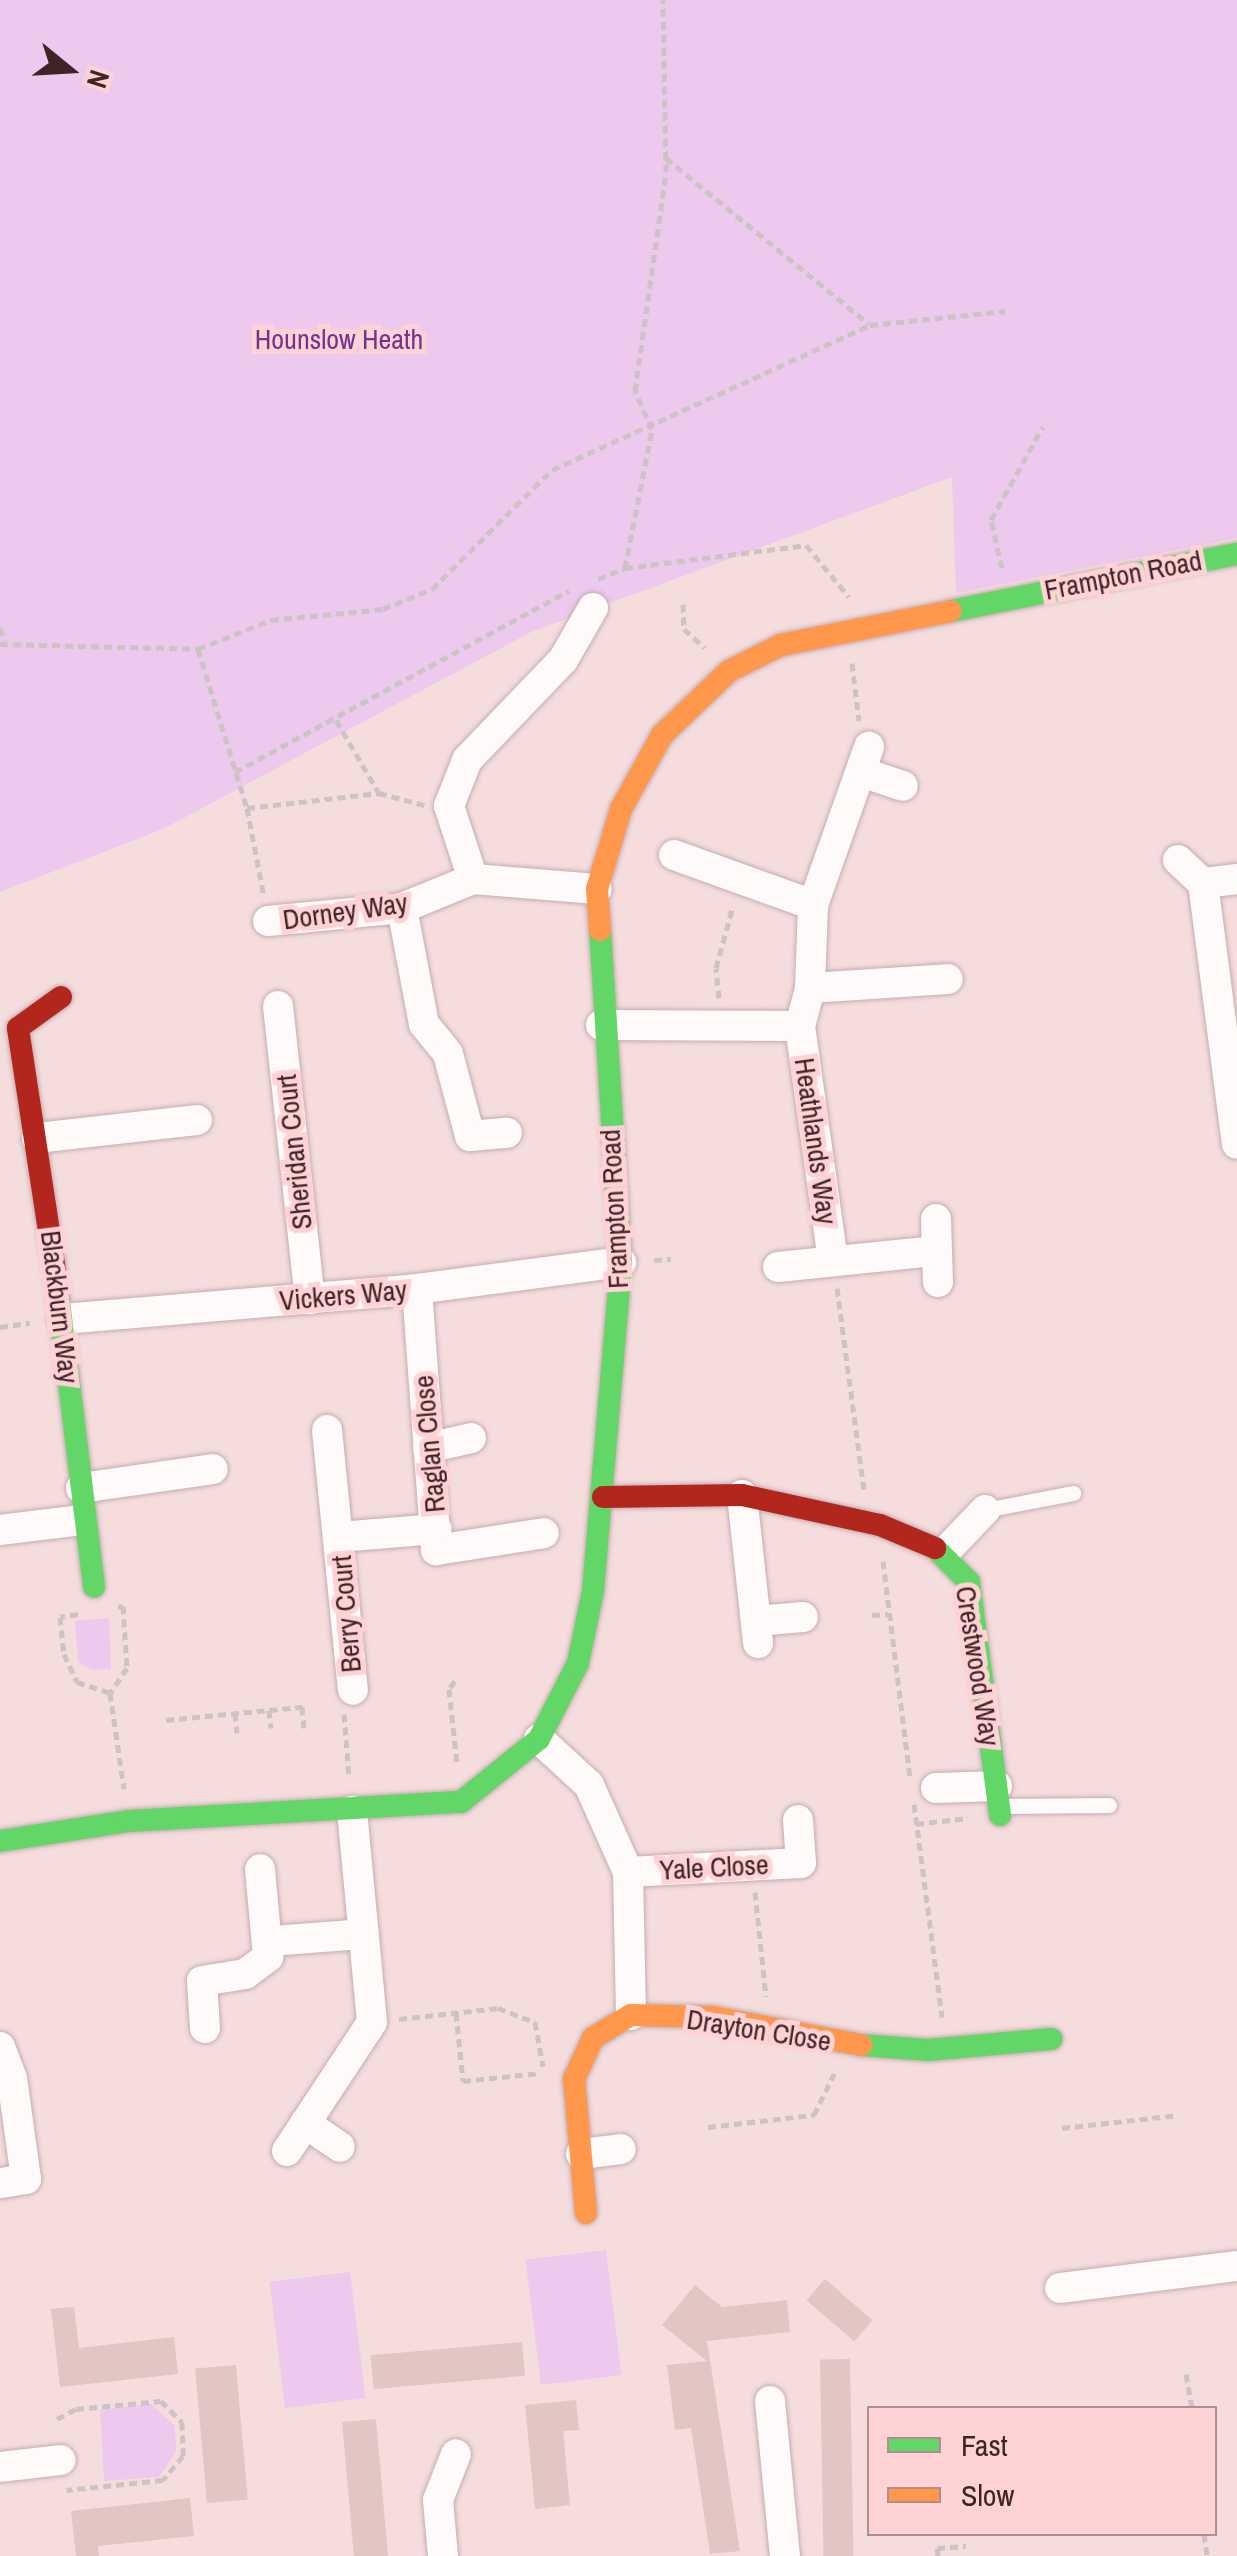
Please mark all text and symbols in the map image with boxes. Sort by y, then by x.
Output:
north arrow [20,20,120,120]
text: N [78,66,119,93]
park label: Hounslow Heath [255,322,423,356]
street label: Frampton Road [1042,543,1204,607]
street label: Dorney Way [281,886,409,936]
street label: Heathlands Way [788,1056,844,1226]
street label: Sheridan Court [269,1073,319,1231]
street label: Frampton Road [593,1128,635,1290]
street label: Blackburn Way [34,1229,86,1385]
street label: Vickers Way [278,1273,408,1317]
street label: Raglan Close [406,1374,452,1514]
street label: Berry Court [324,1554,368,1674]
street label: Crestwood Way [949,1584,1007,1748]
street label: Yale Close [659,1847,769,1887]
street label: Drayton Close [685,2002,833,2058]
legend [867,2406,1217,2536]
text: Fast [961,2425,1008,2465]
text: Slow [961,2475,1014,2515]

